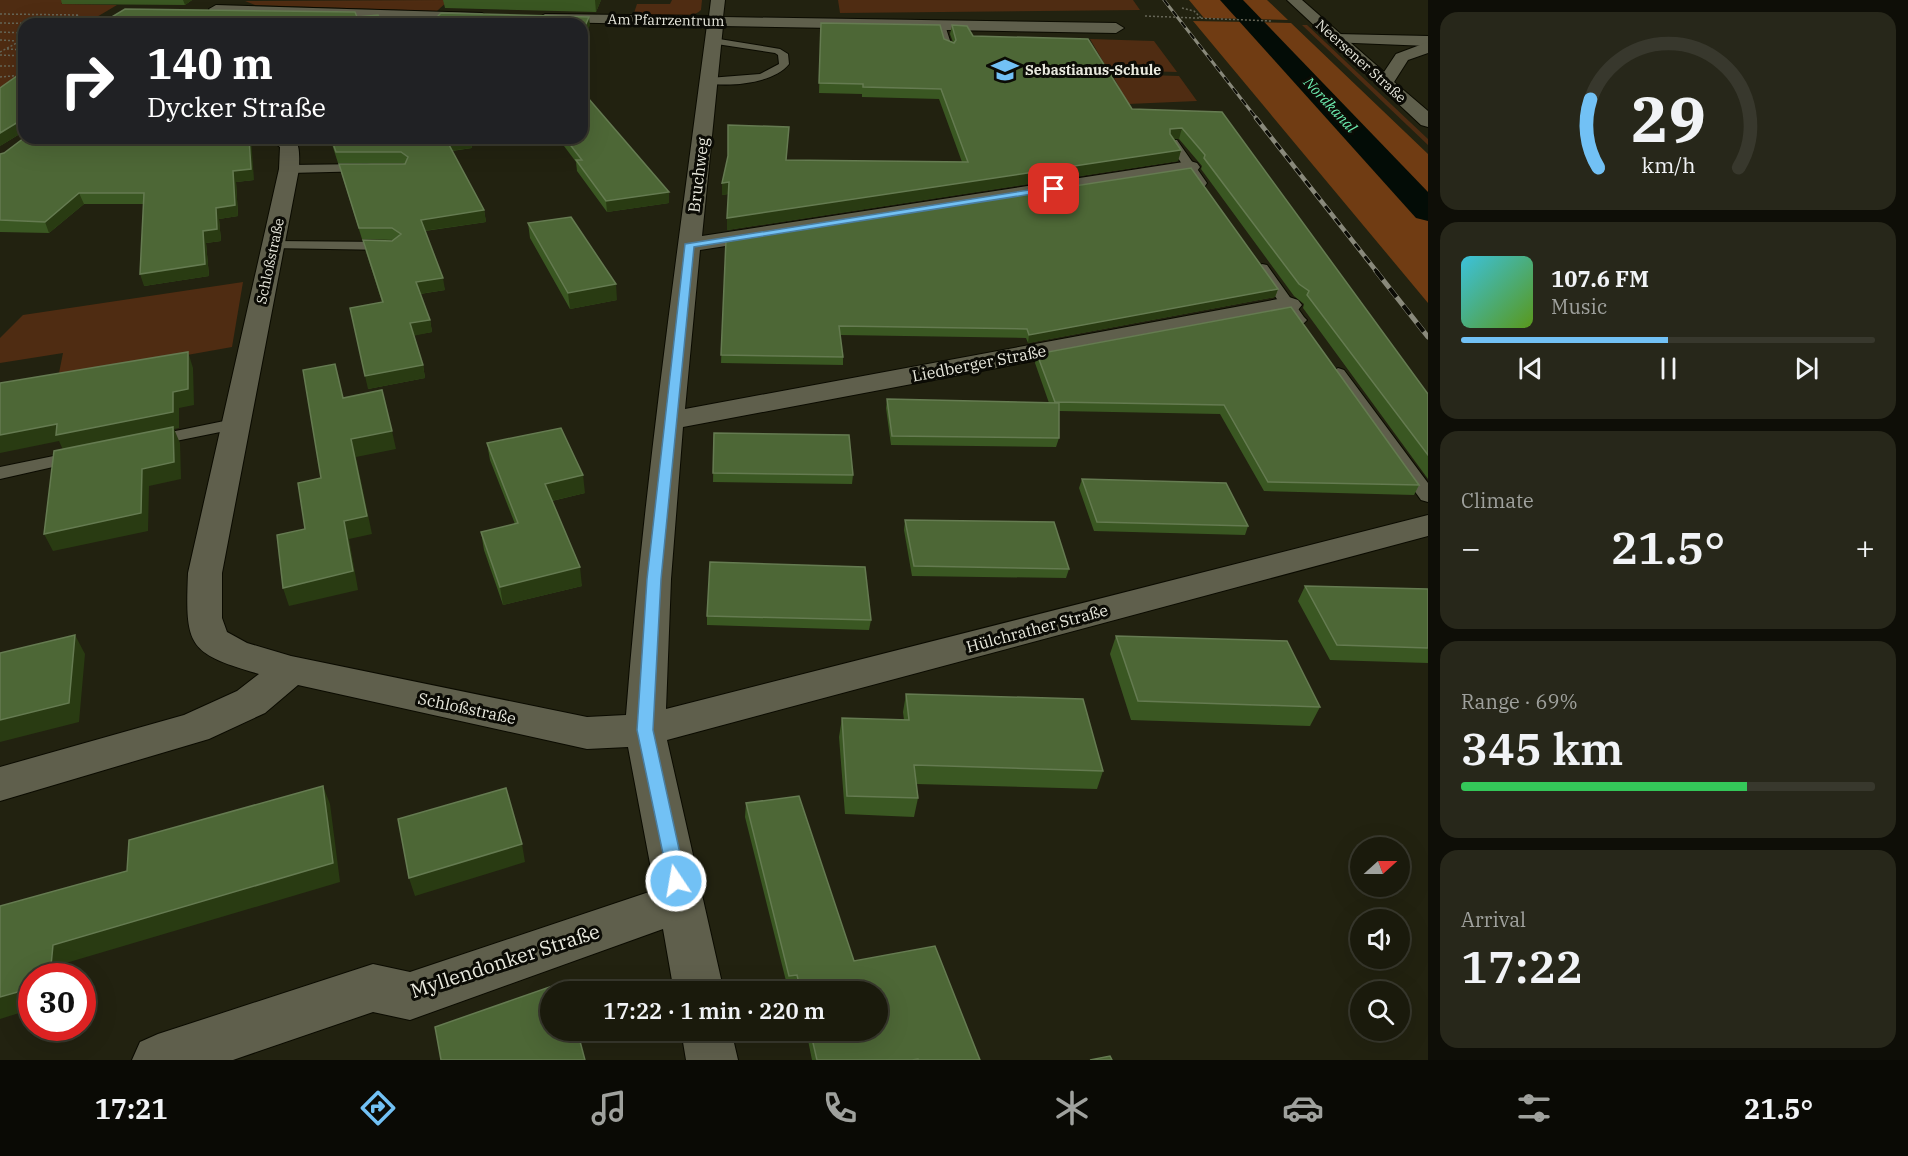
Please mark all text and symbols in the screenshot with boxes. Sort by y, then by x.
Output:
street label: Am Pfarrzentrum [608,10,724,30]
street label: Neersener Straße [1312,16,1410,106]
text: 140 m [147,36,273,91]
icon: right [48,42,126,120]
school or university icon: Sebastianus-Schule [990,55,1020,85]
place label: Sebastianus-Schule [1025,61,1161,79]
water label: Nordkanal [1299,72,1362,137]
text: 29 [1631,78,1705,159]
text: Dycker Straße [147,89,326,124]
street label: Bruchweg [683,136,713,214]
text: km/h [1641,151,1695,179]
pin [1028,163,1079,214]
icon: arrive [1037,172,1070,205]
street label: Schloßstraße [252,216,288,306]
text: 107.6 FM [1551,264,1649,293]
text: Music [1551,293,1607,320]
street label: Liedberger Straße [910,340,1048,386]
icon: previous [1514,352,1547,385]
icon: pause [1652,352,1685,385]
icon: next [1790,352,1823,385]
text: Climate [1461,487,1534,514]
text: 21.5° [1611,518,1725,576]
text: − [1461,526,1481,569]
text: + [1855,526,1875,569]
street label: Hülchrather Straße [964,599,1110,657]
street label: Schloßstraße [416,688,518,728]
text: Range · 69% [1461,688,1578,715]
text: 345 km [1461,719,1623,777]
north arrow [1350,837,1410,897]
map controls [1350,837,1410,1041]
position arrow [644,849,708,913]
text: Arrival [1461,906,1526,933]
button: sound [1350,909,1410,969]
street label: Myllendonker Straße [407,917,603,1004]
text: 17:22 [1461,937,1582,995]
speed limit sign: 30 [18,963,96,1041]
button: search [1350,981,1410,1041]
text: 17:22 · 1 min · 220 m [603,996,825,1025]
icon: directions [357,1087,399,1129]
icon: music [588,1087,630,1129]
icon: phone [819,1087,861,1129]
icon: climate [1051,1087,1093,1129]
icon: car [1282,1087,1324,1129]
icon: filters [1513,1087,1555,1129]
text: 17:21 [95,1091,168,1126]
text: 21.5° [1744,1091,1813,1126]

